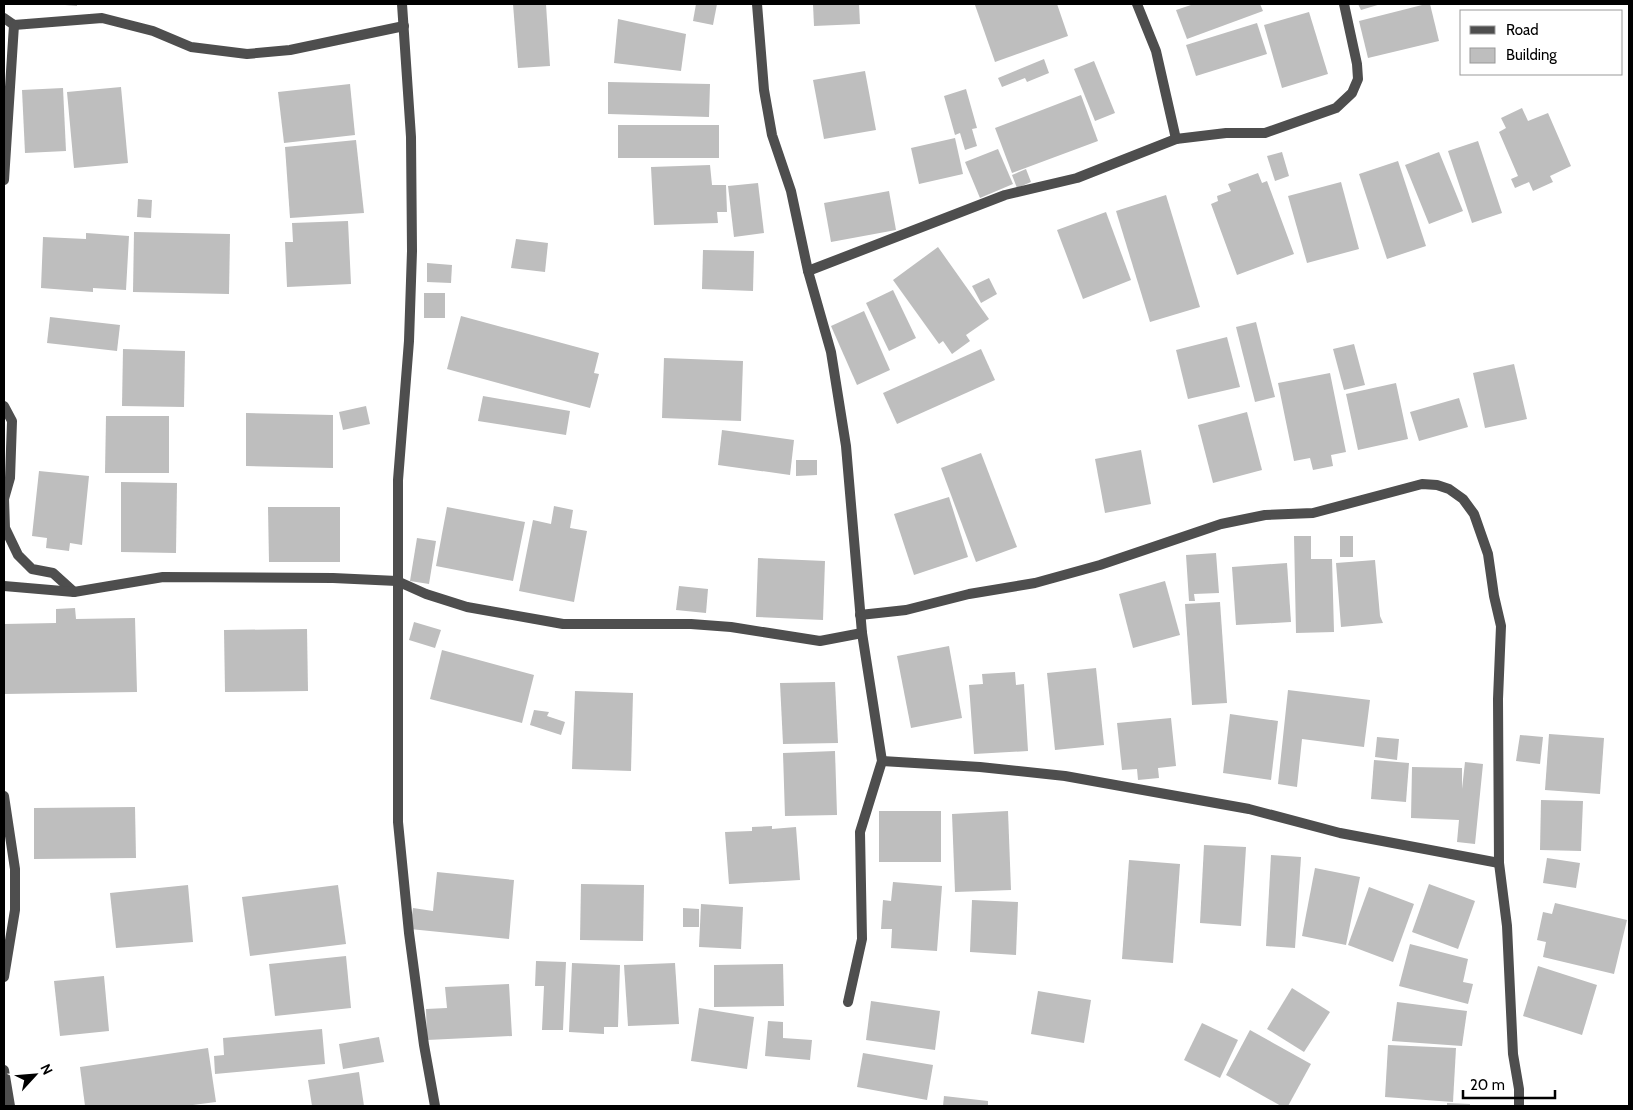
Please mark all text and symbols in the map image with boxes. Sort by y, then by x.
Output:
legend [1460,10,1623,75]
text: Road [1506,21,1539,39]
text: Building [1506,46,1557,64]
north arrow [10,1050,60,1100]
text: N [36,1061,57,1078]
scale bar [1463,1068,1556,1100]
text: 20 m [1470,1076,1505,1094]

